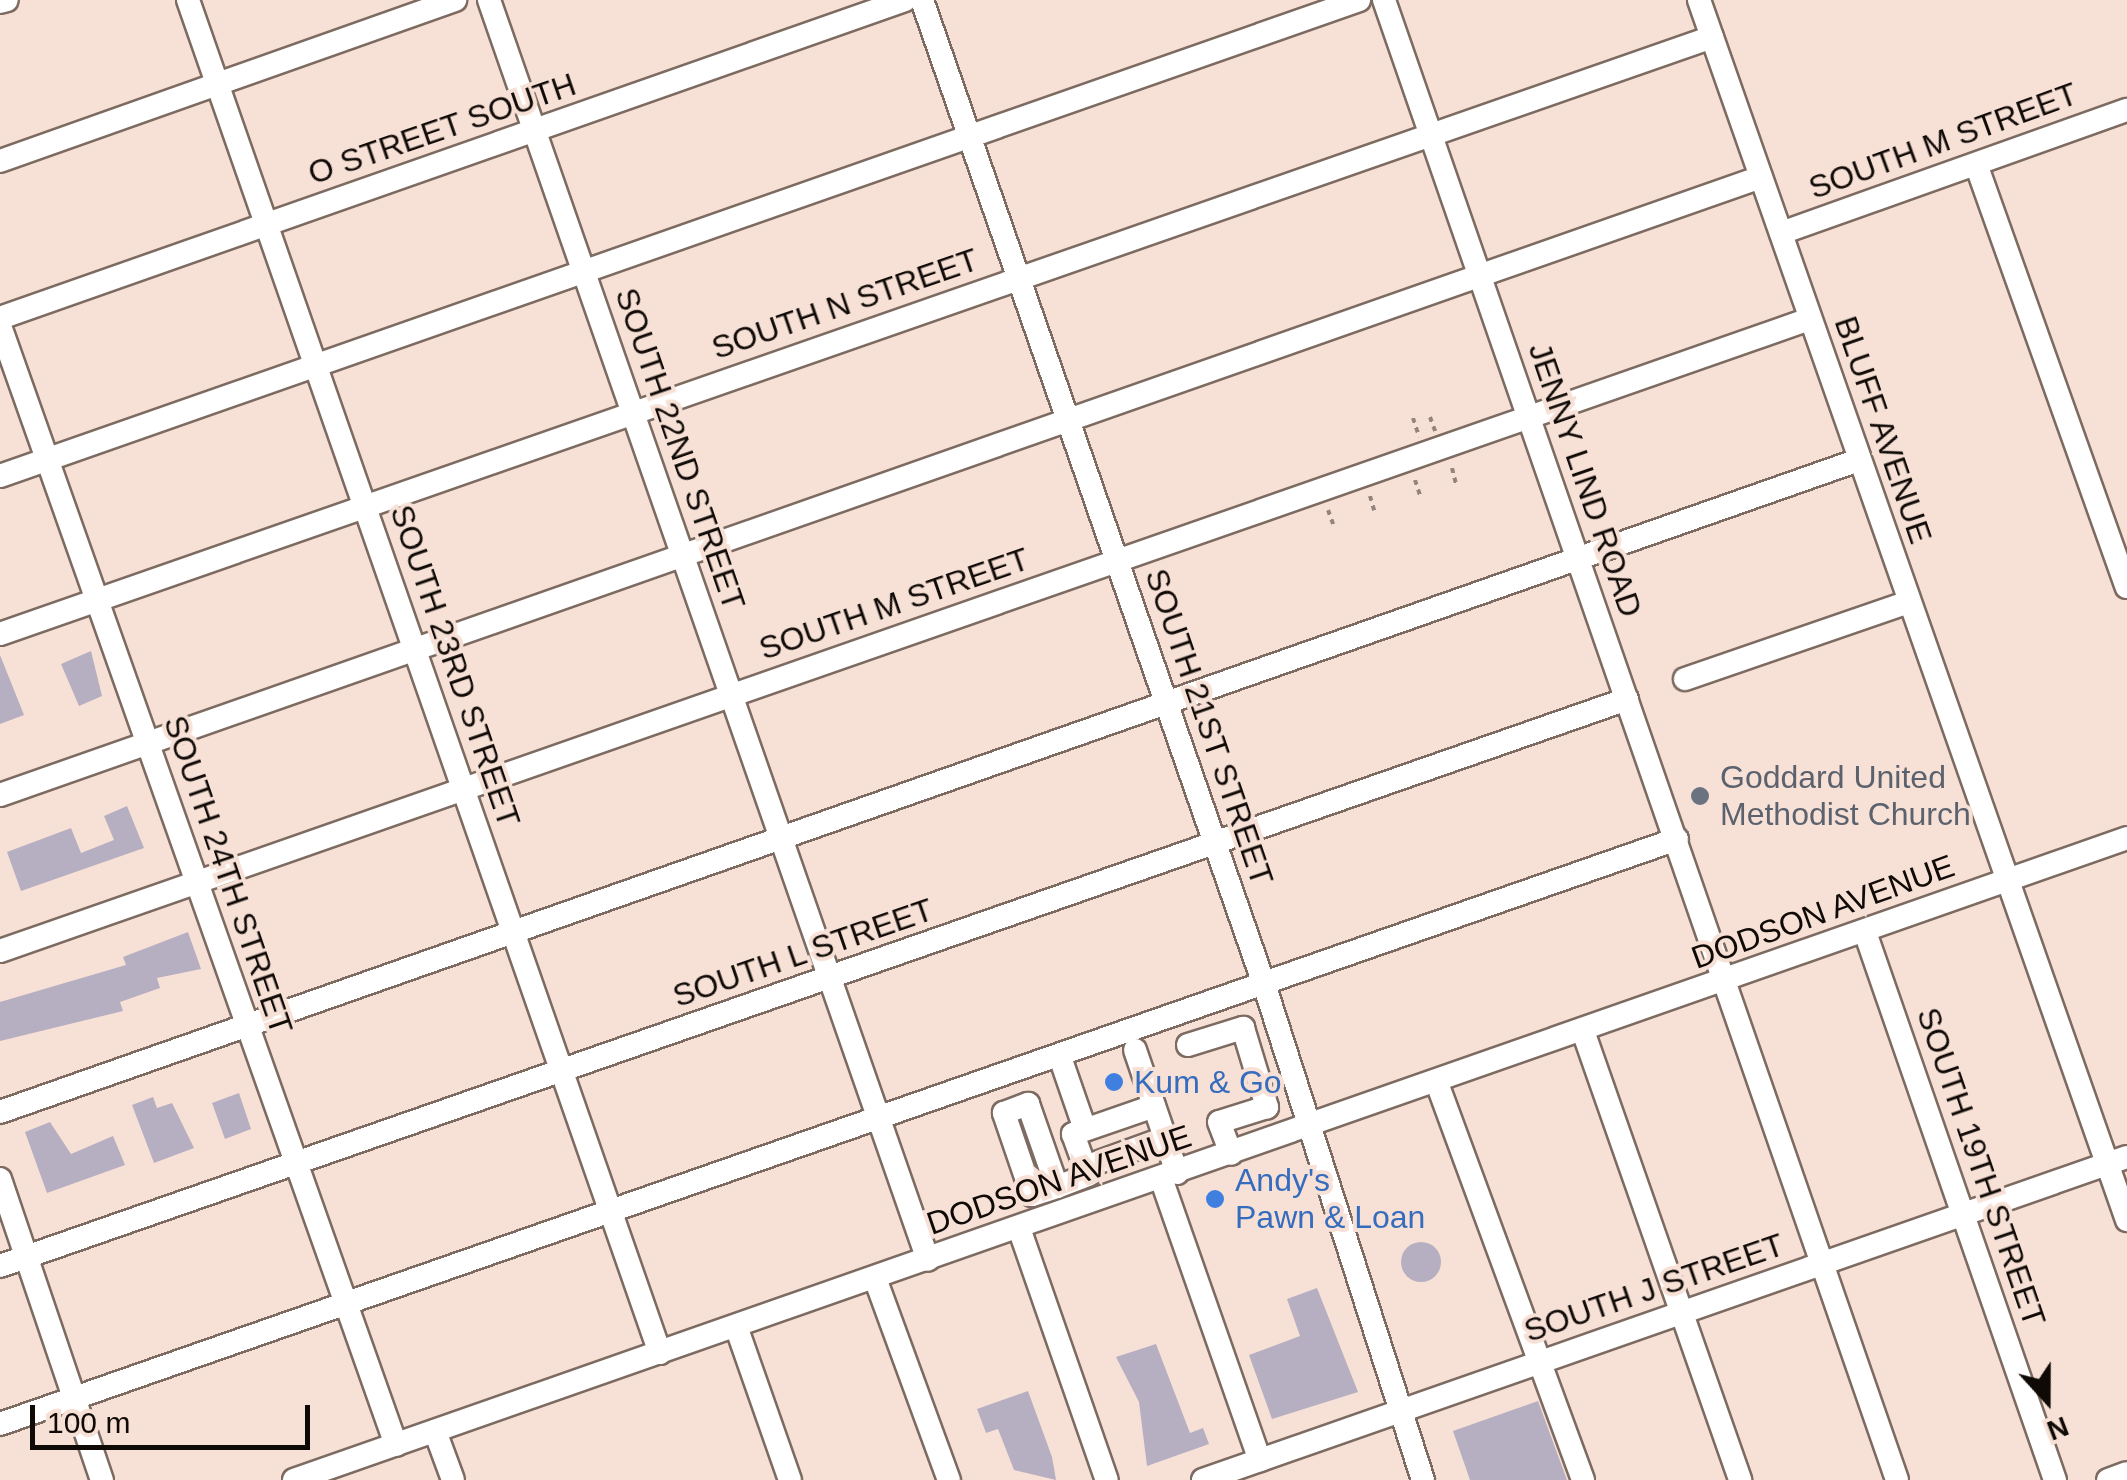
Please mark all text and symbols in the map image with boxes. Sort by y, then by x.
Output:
street label: O STREET SOUTH [303,65,581,193]
street label: SOUTH M STREET [1804,75,2082,207]
street label: SOUTH N STREET [707,240,983,368]
street label: SOUTH 22ND STREET [607,283,753,615]
street label: BLUFF AVENUE [1826,311,1940,549]
street label: JENNY LIND ROAD [1520,338,1650,622]
street label: SOUTH 23RD STREET [382,500,528,832]
street label: SOUTH M STREET [754,540,1034,668]
street label: SOUTH 21ST STREET [1137,564,1281,890]
street label: SOUTH 24TH STREET [155,711,301,1039]
place label: Goddard United Methodist Church [1720,759,1971,834]
marker: Goddard United Methodist Church [1689,785,1711,807]
street label: DODSON AVENUE [1686,846,1960,978]
street label: SOUTH L STREET [667,890,939,1016]
street label: SOUTH 19TH STREET [1908,1003,2054,1331]
place label: Kum & Go [1134,1063,1282,1101]
marker: Kum & Go [1103,1071,1125,1093]
street label: DODSON AVENUE [921,1117,1197,1243]
place label: Andy's Pawn & Loan [1235,1162,1425,1237]
marker: Andy's Pawn & Loan [1204,1188,1226,1210]
street label: SOUTH J STREET [1519,1226,1789,1350]
north arrow [1997,1350,2097,1450]
scale bar [35,1385,315,1447]
text: 100 m [47,1406,130,1439]
text: N [2043,1410,2073,1447]

